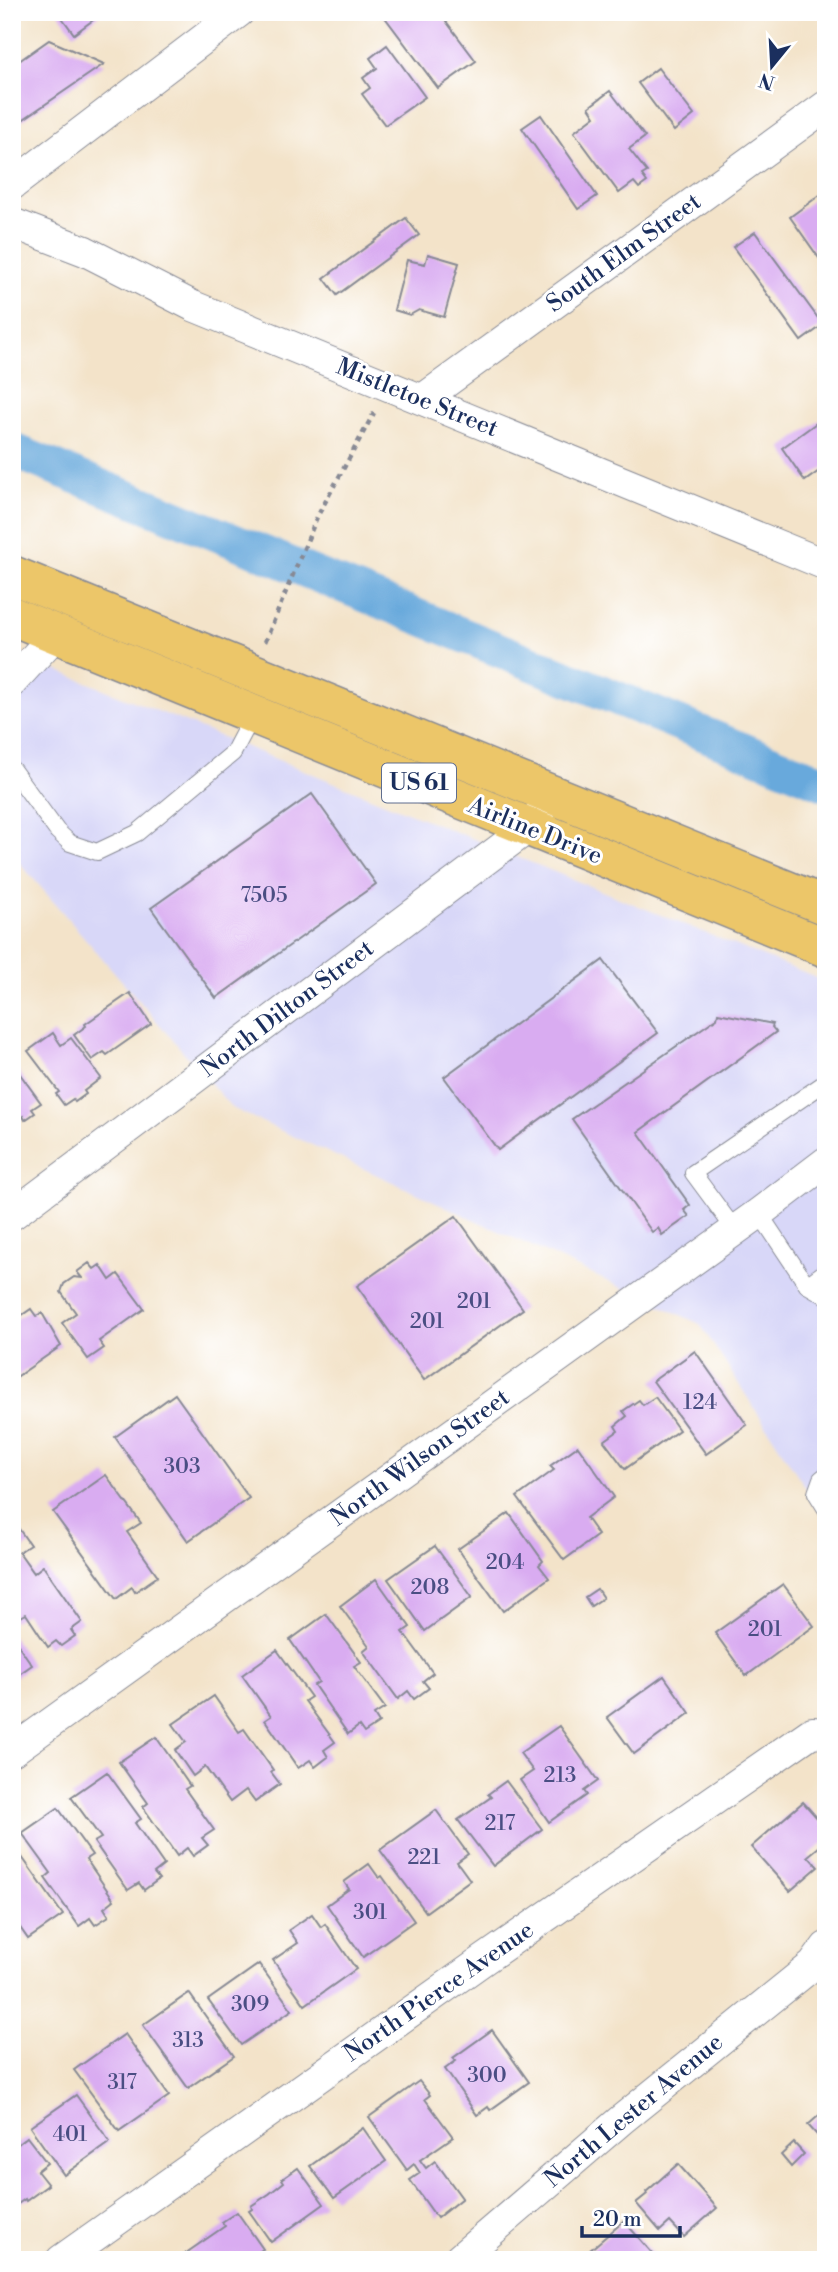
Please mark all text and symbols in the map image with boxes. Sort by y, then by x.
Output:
north arrow [736,32,806,102]
text: N [756,67,778,95]
street label: South Elm Street [541,187,708,319]
street label: Mistletoe Street [332,352,503,444]
road number: US 61 [382,764,456,803]
street label: Airline Drive [463,790,606,871]
house number: 7505 [240,883,288,909]
street label: North Dilton Street [194,934,380,1084]
house number: 201 [457,1289,491,1315]
house number: 201 [410,1309,444,1335]
street label: North Wilson Street [324,1383,516,1533]
house number: 124 [683,1390,717,1416]
house number: 303 [163,1454,201,1480]
house number: 204 [486,1550,524,1576]
house number: 208 [411,1575,449,1601]
house number: 201 [748,1617,782,1643]
house number: 213 [544,1763,576,1789]
house number: 217 [485,1811,516,1837]
house number: 221 [407,1845,441,1871]
house number: 301 [353,1900,387,1926]
street label: North Pierce Avenue [338,1915,540,2069]
house number: 309 [231,1992,269,2018]
house number: 313 [172,2028,204,2054]
street label: North Lester Avenue [539,2028,729,2194]
house number: 300 [467,2063,507,2089]
house number: 317 [107,2070,137,2096]
house number: 401 [53,2122,87,2148]
scale bar [582,2195,680,2239]
text: 20 m [593,2207,642,2233]

